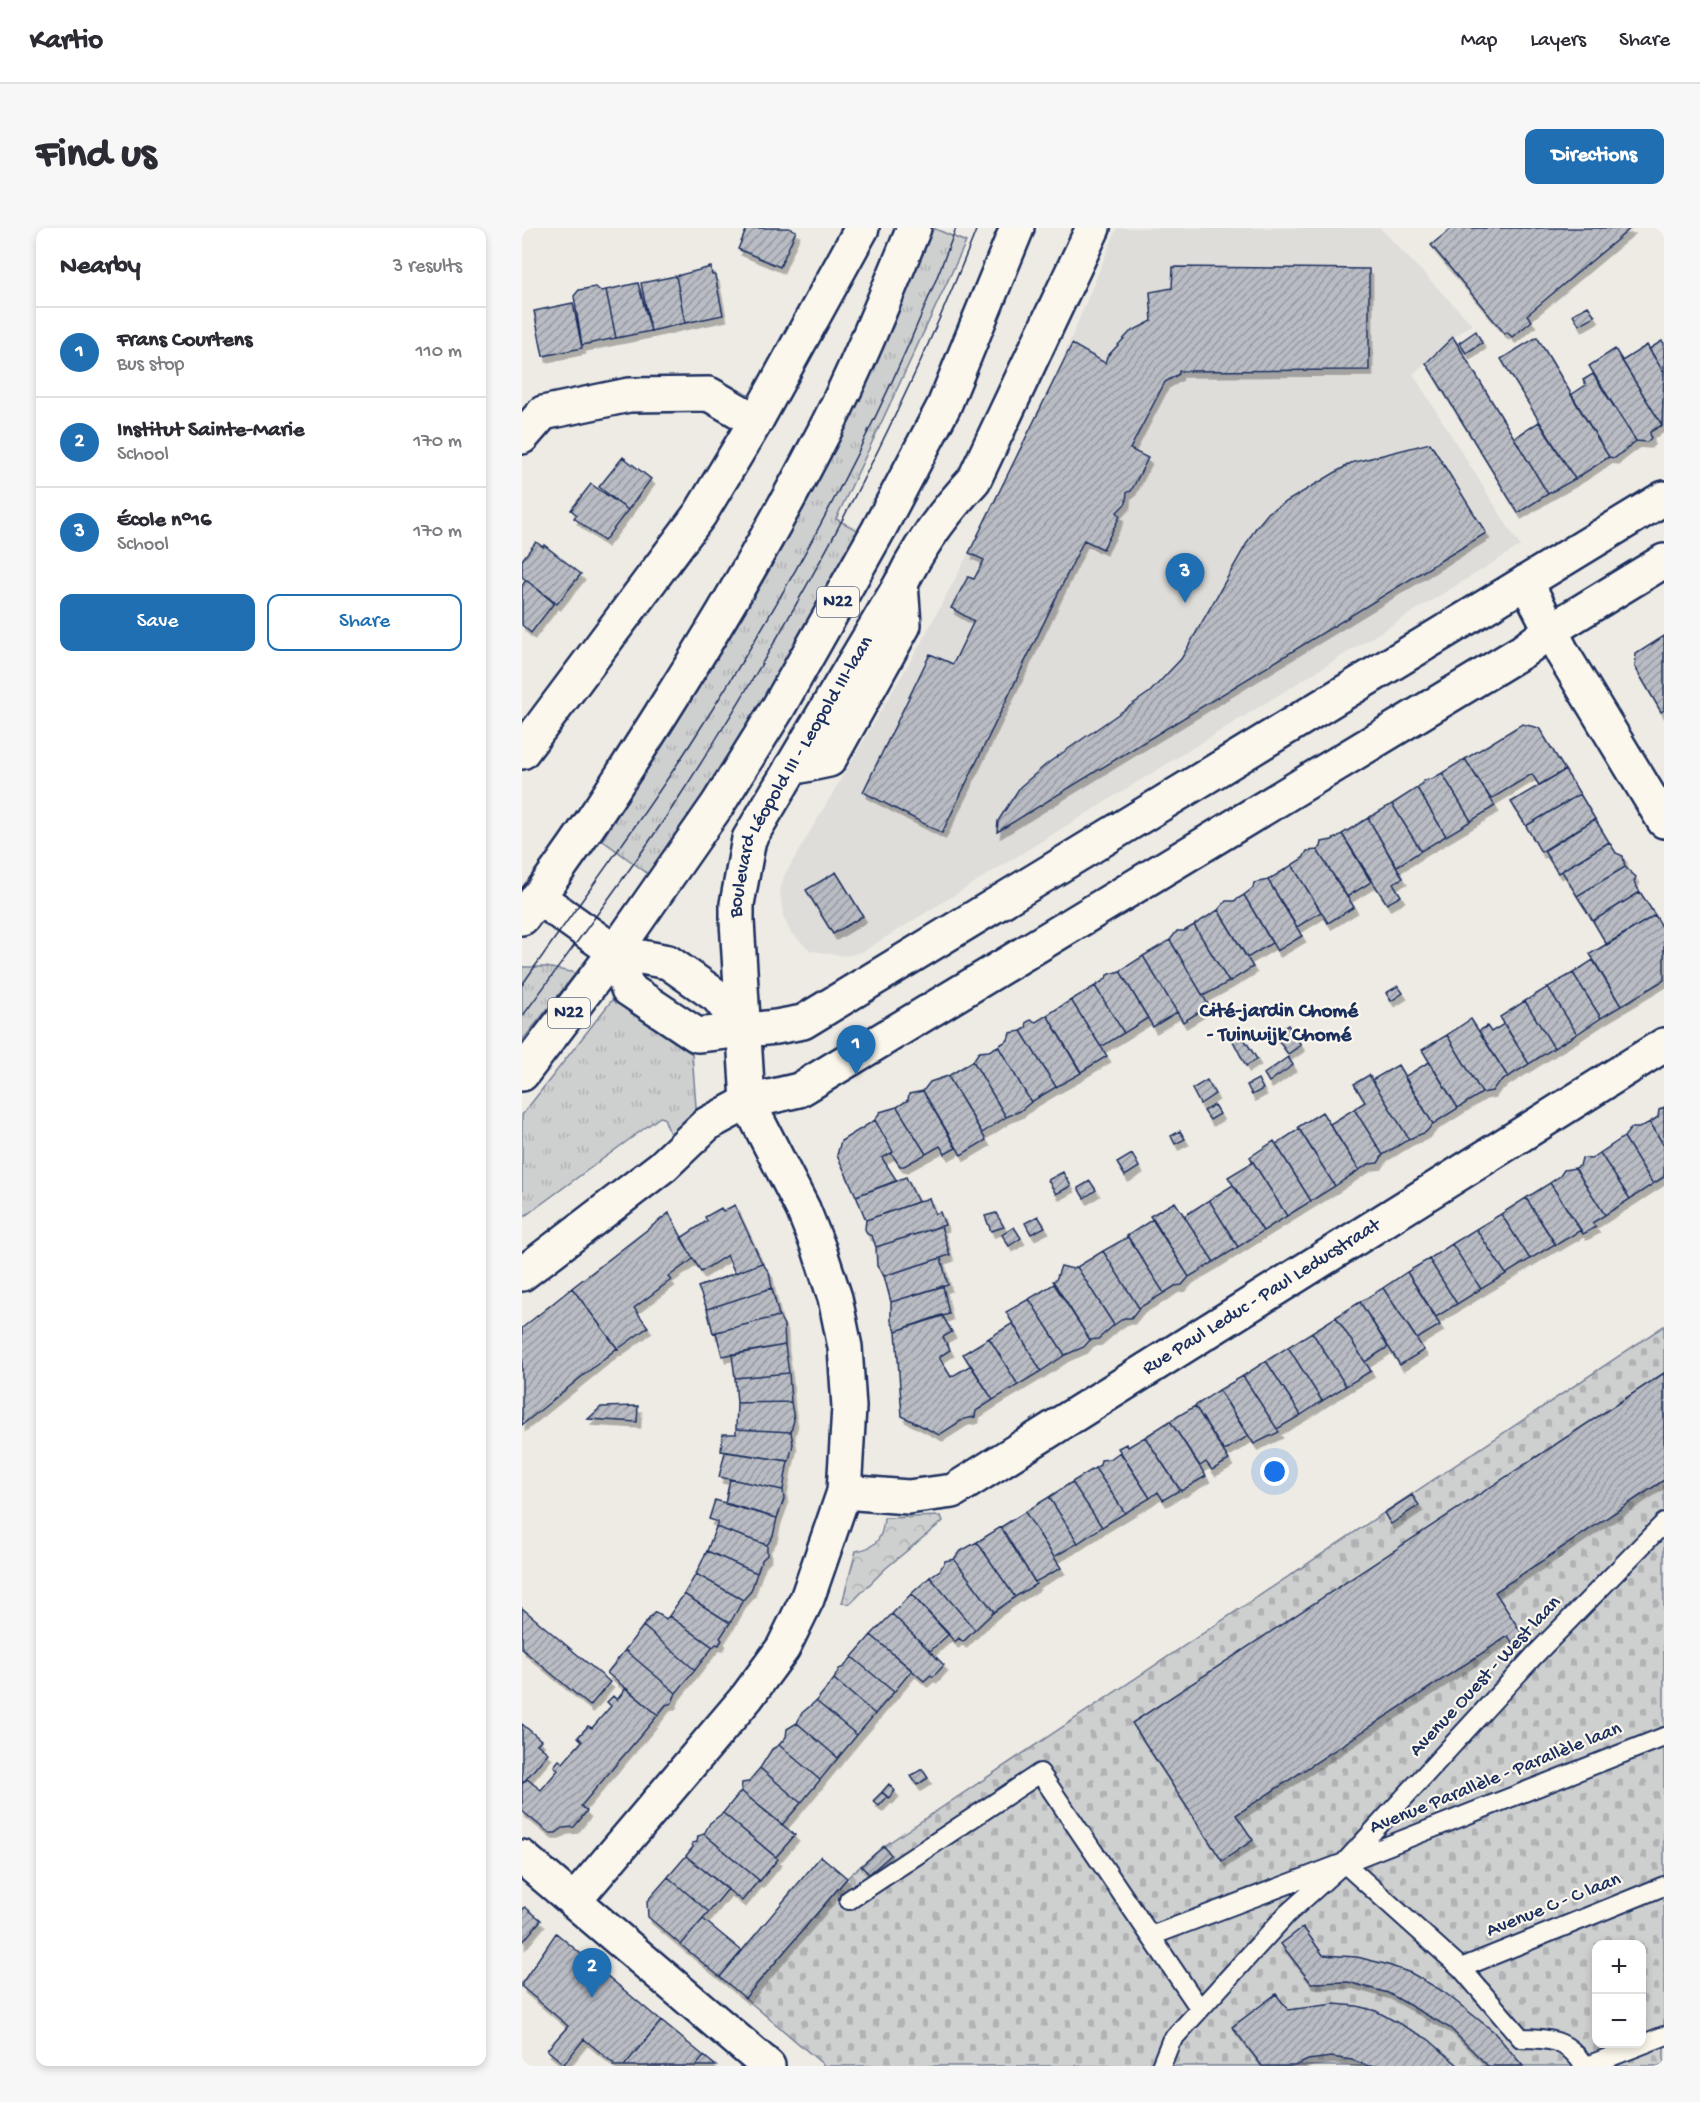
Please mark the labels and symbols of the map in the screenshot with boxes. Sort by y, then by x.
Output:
pin: 3 [1166,554,1204,603]
road number: N22 [817,587,859,617]
street label: Boulevard Léopold III - Leopold III-laan [725,632,879,918]
road number: N22 [548,998,590,1028]
district label: Cité-jardin Chomé - Tuinwijk Chomé [1199,1000,1359,1049]
pin: 1 [836,1026,876,1075]
street label: Rue Paul Leduc - Paul Leducstraat [1139,1213,1386,1381]
your location [1260,1457,1289,1486]
street label: Avenue Ouest - West laan [1405,1591,1567,1762]
street label: Avenue Parallèle - Parallèle laan [1367,1718,1626,1840]
street label: Avenue C - C laan [1483,1868,1625,1943]
pin: 2 [572,1948,612,1998]

